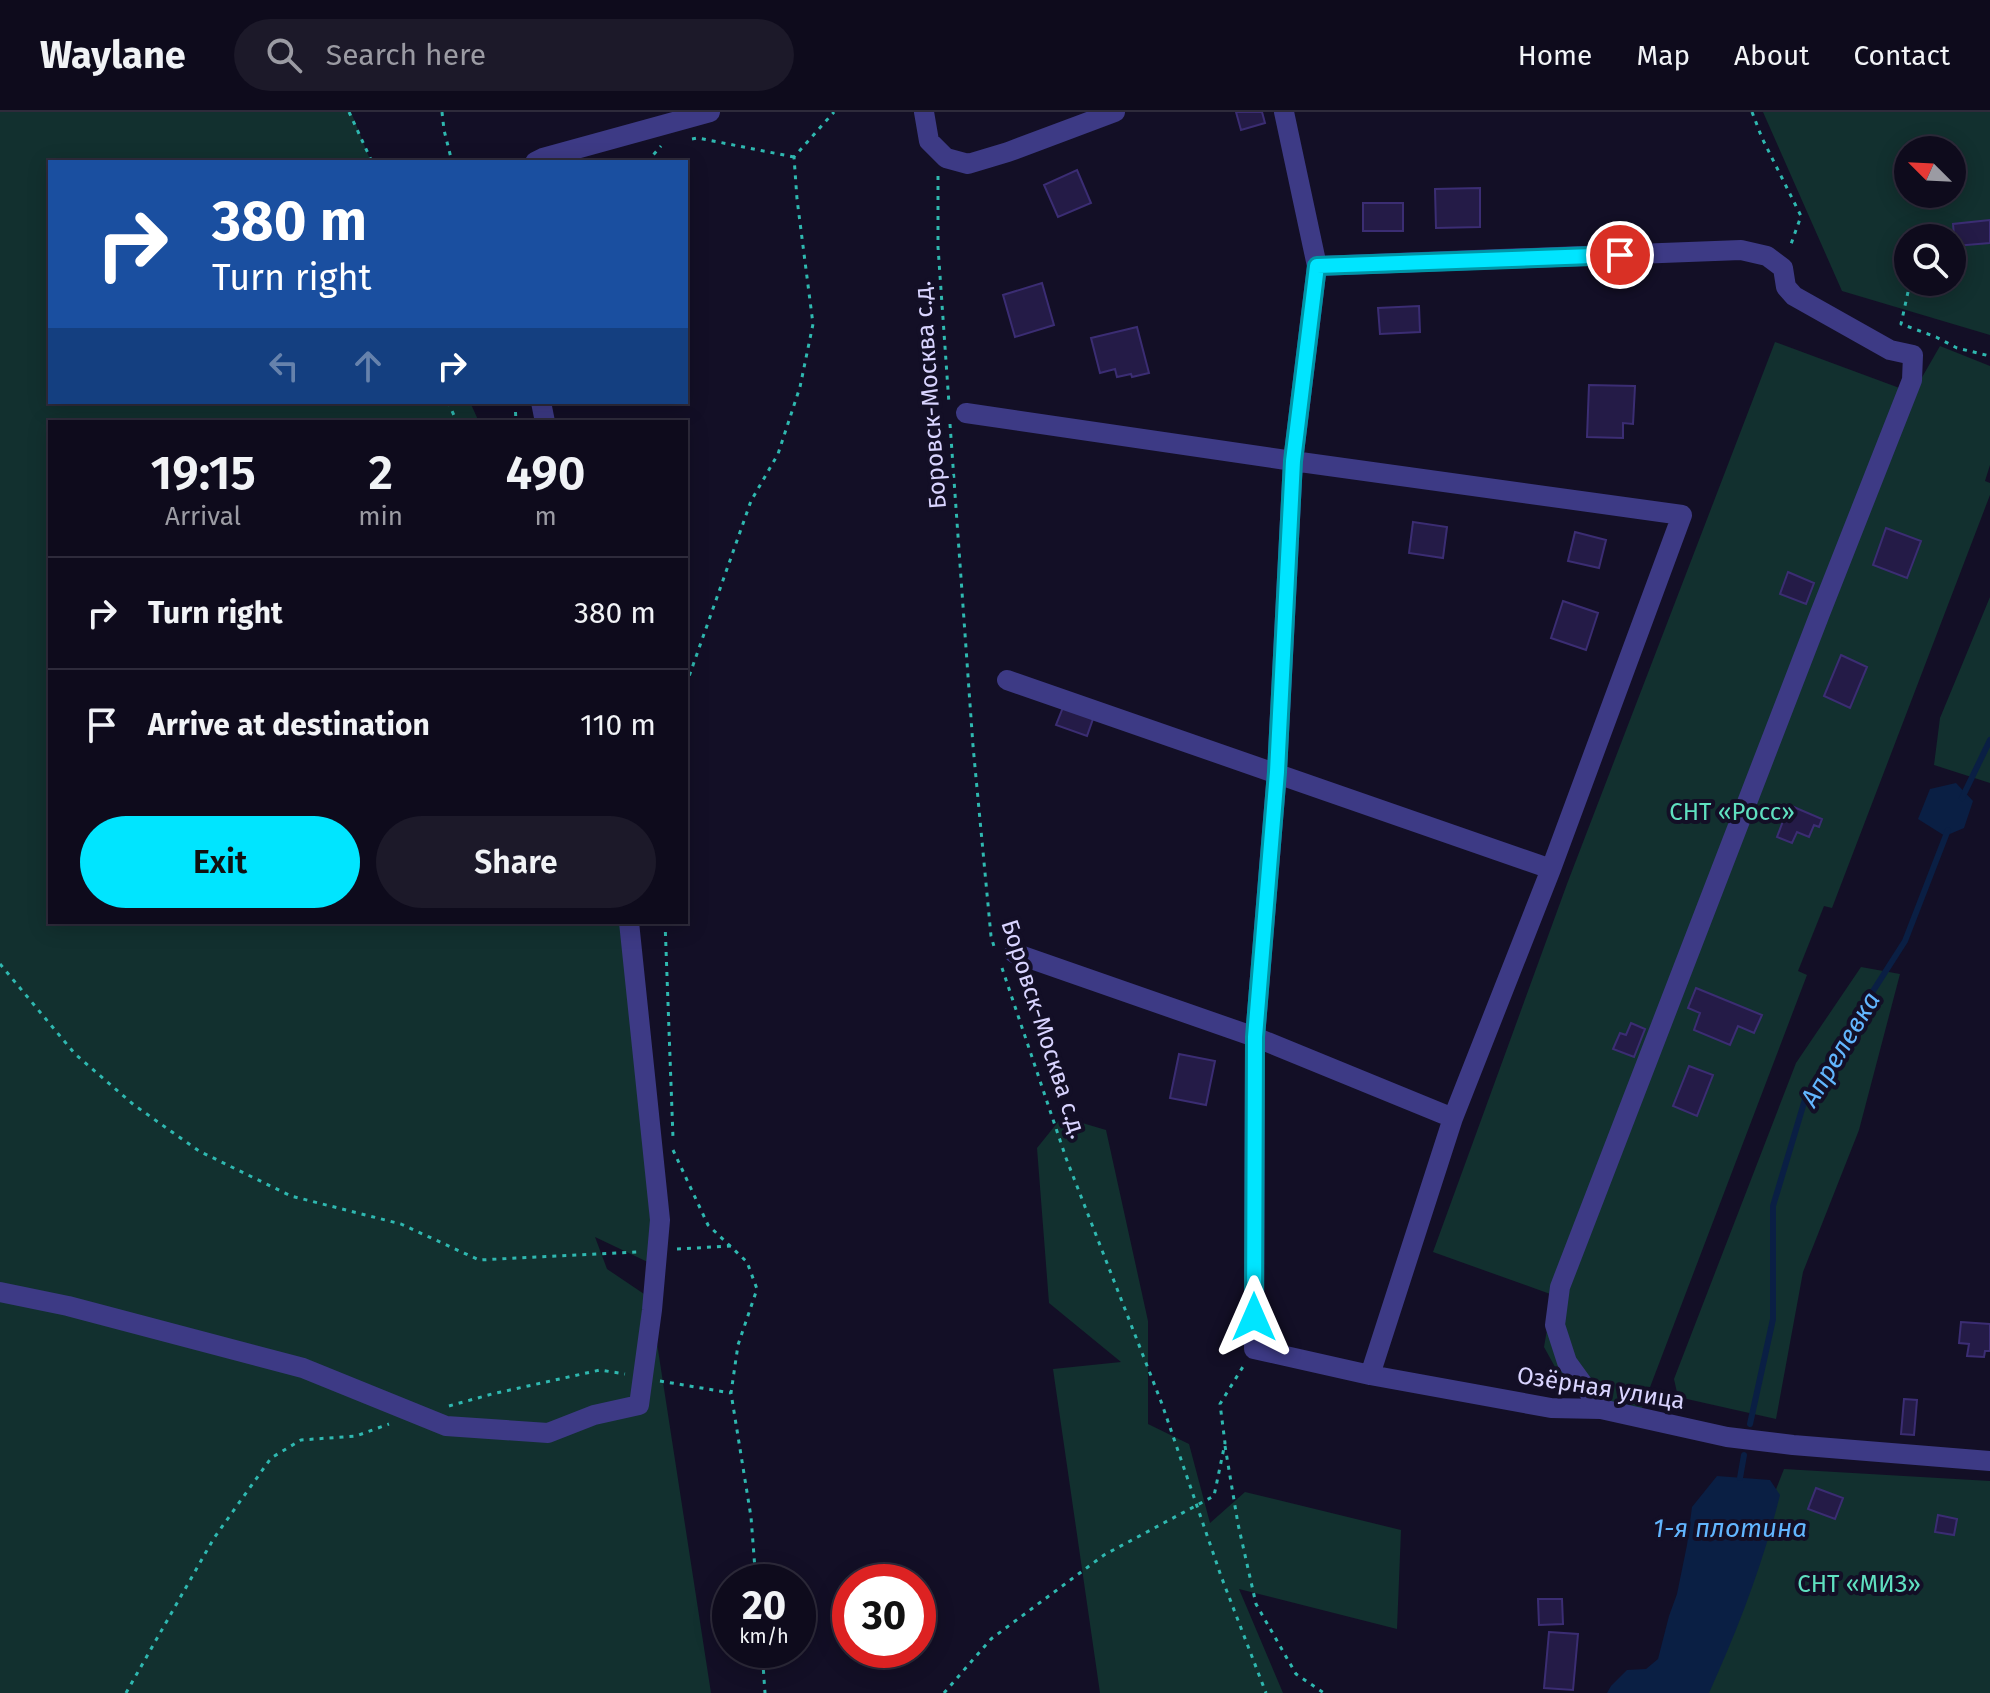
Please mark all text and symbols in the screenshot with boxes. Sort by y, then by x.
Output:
search box [234,19,794,91]
text: Waylane [40,32,186,78]
icon: search [262,33,306,77]
text: Search here [326,37,486,73]
text: Home [1518,39,1592,72]
text: Map [1636,39,1690,72]
text: About [1734,39,1809,72]
text: Contact [1853,39,1950,72]
north arrow [1894,136,1966,208]
map controls [1894,136,1966,296]
text: 380 m [212,188,367,255]
icon: right [80,192,184,296]
pin [1586,221,1654,289]
button: search [1894,224,1966,296]
icon: arrive [1598,233,1642,277]
text: Turn right [212,256,372,300]
street label: Боровск-Москва с.д. [908,280,952,510]
icon: left [262,344,306,388]
icon: ahead [346,344,390,388]
icon: right [430,344,474,388]
text: 19:15 [150,444,256,502]
text: 2 [368,444,393,502]
text: 490 [506,444,586,502]
text: Arrival [165,501,241,532]
text: min [358,501,403,532]
text: m [534,501,557,532]
icon: right [80,591,124,635]
text: Turn right [148,595,283,631]
text: 380 m [574,595,656,631]
icon: arrive [80,703,124,747]
text: Arrive at destination [148,707,430,743]
text: 110 m [580,707,656,743]
park label: СНТ «Росс» [1669,798,1795,826]
button: Exit [80,816,360,908]
button: Share [376,816,656,908]
street label: Боровск-Москва с.д. [995,916,1093,1142]
water label: Апрелевка [1793,986,1887,1113]
position arrow [1212,1275,1296,1359]
street label: Озёрная улица [1515,1361,1687,1415]
water label: 1-я плотина [1653,1513,1807,1544]
speed limit sign: 30 [832,1564,936,1668]
park label: СНТ «МИЗ» [1797,1570,1921,1598]
text: 20 [742,1582,786,1630]
text: km/h [739,1624,789,1648]

